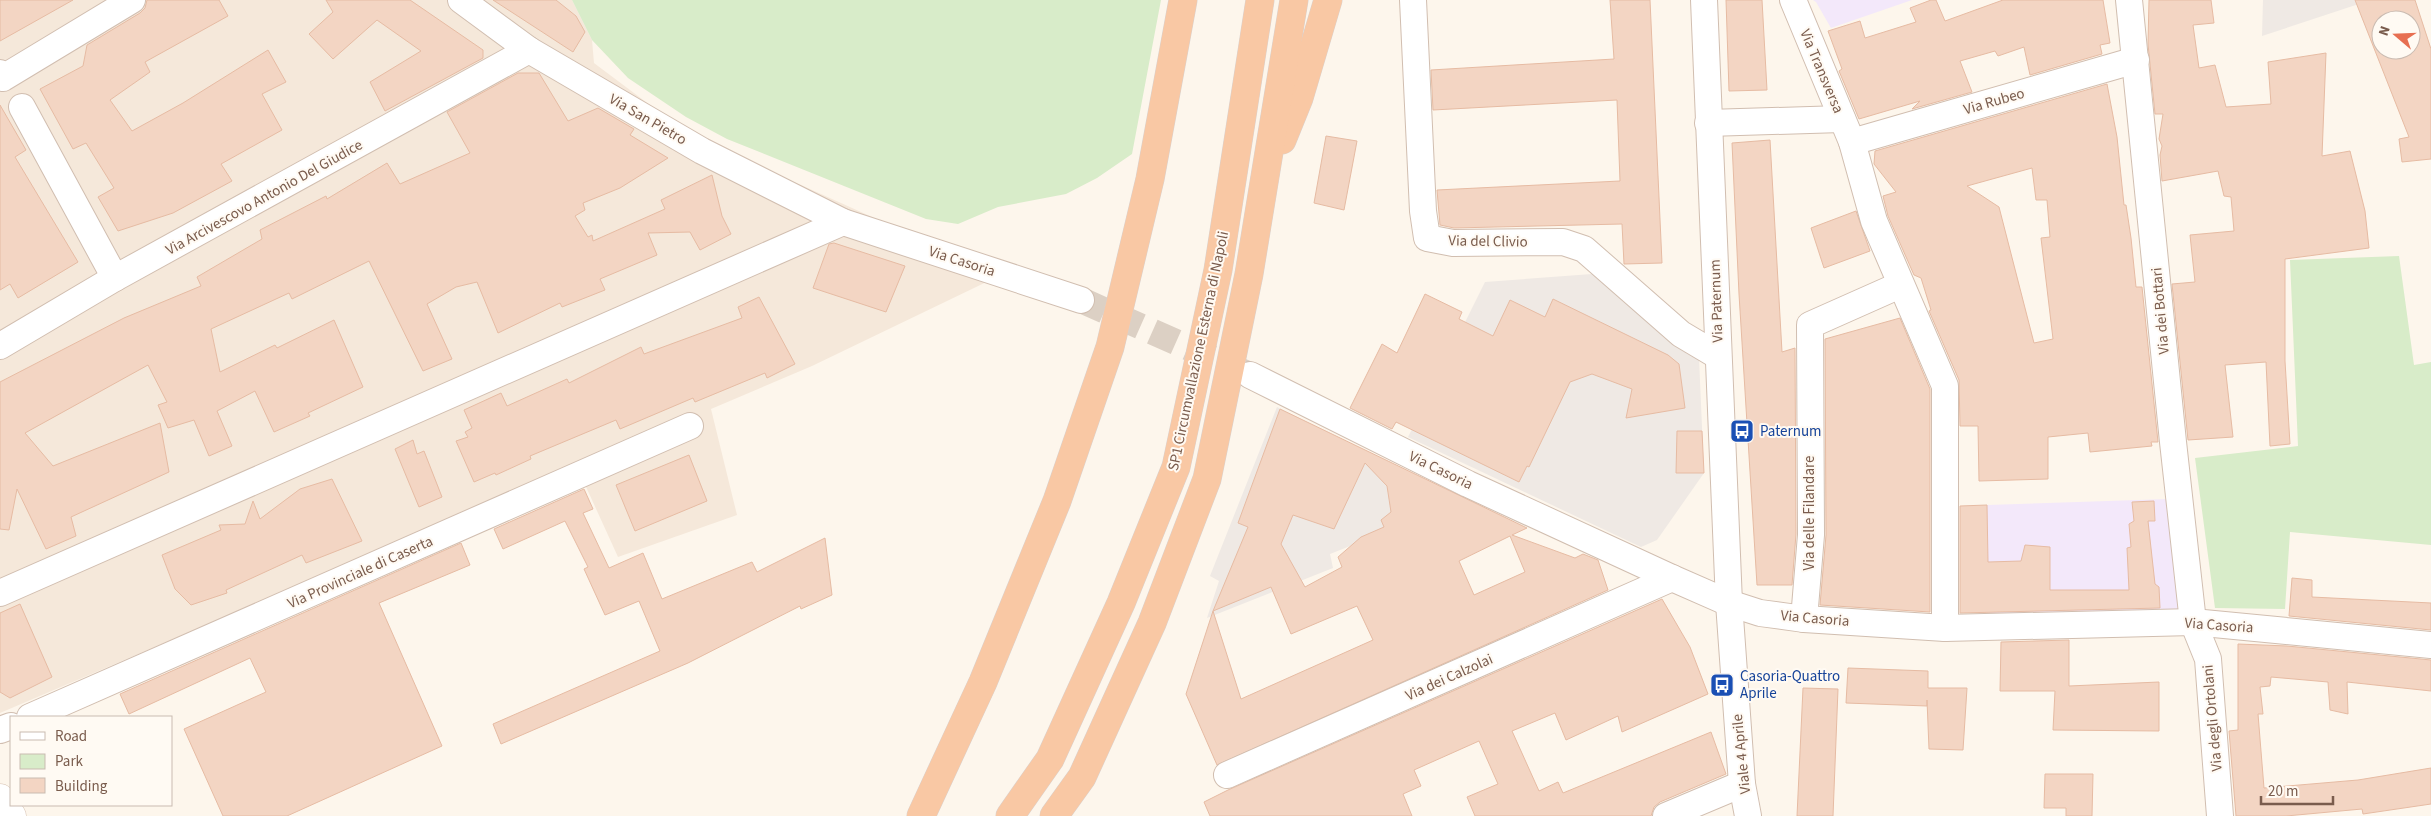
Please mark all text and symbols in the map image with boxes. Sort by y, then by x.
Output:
north arrow [2371,10,2421,60]
text: N [2374,23,2396,39]
street label: Via Transversa [1794,26,1849,117]
street label: Via Rubeo [1961,83,2027,120]
street label: Via San Pietro [605,89,690,150]
street label: Via Arcivescovo Antonio Del Giudice [162,134,366,260]
street label: SP1 Circumvallazione Esterna di Napoli [1163,229,1234,473]
street label: Via del Clivio [1448,230,1528,253]
street label: Via Casoria [926,241,998,282]
street label: Via Paternum [1705,259,1728,343]
street label: Via dei Bottari [2146,267,2175,355]
bus stop icon: Paternum [1729,418,1755,444]
place label: Paternum [1760,421,1822,442]
street label: Via Casoria [1405,446,1476,495]
street label: Via delle Filandare [1799,456,1820,570]
street label: Via Provinciale di Caserta [284,531,436,614]
street label: Via Casoria [1780,605,1850,632]
street label: Via Casoria [2184,613,2254,638]
street label: Via dei Calzolai [1402,649,1496,706]
street label: Via degli Ortolani [2197,664,2228,772]
place label: Casoria-Quattro Aprile [1740,666,1840,704]
bus stop icon: Casoria-Quattro Aprile [1709,672,1735,698]
street label: Viale 4 Aprile [1727,713,1756,795]
legend [10,716,172,806]
text: Road [55,726,87,747]
text: Park [55,751,84,772]
scale bar [2261,774,2334,806]
text: Building [55,776,108,797]
text: 20 m [2268,781,2298,802]

